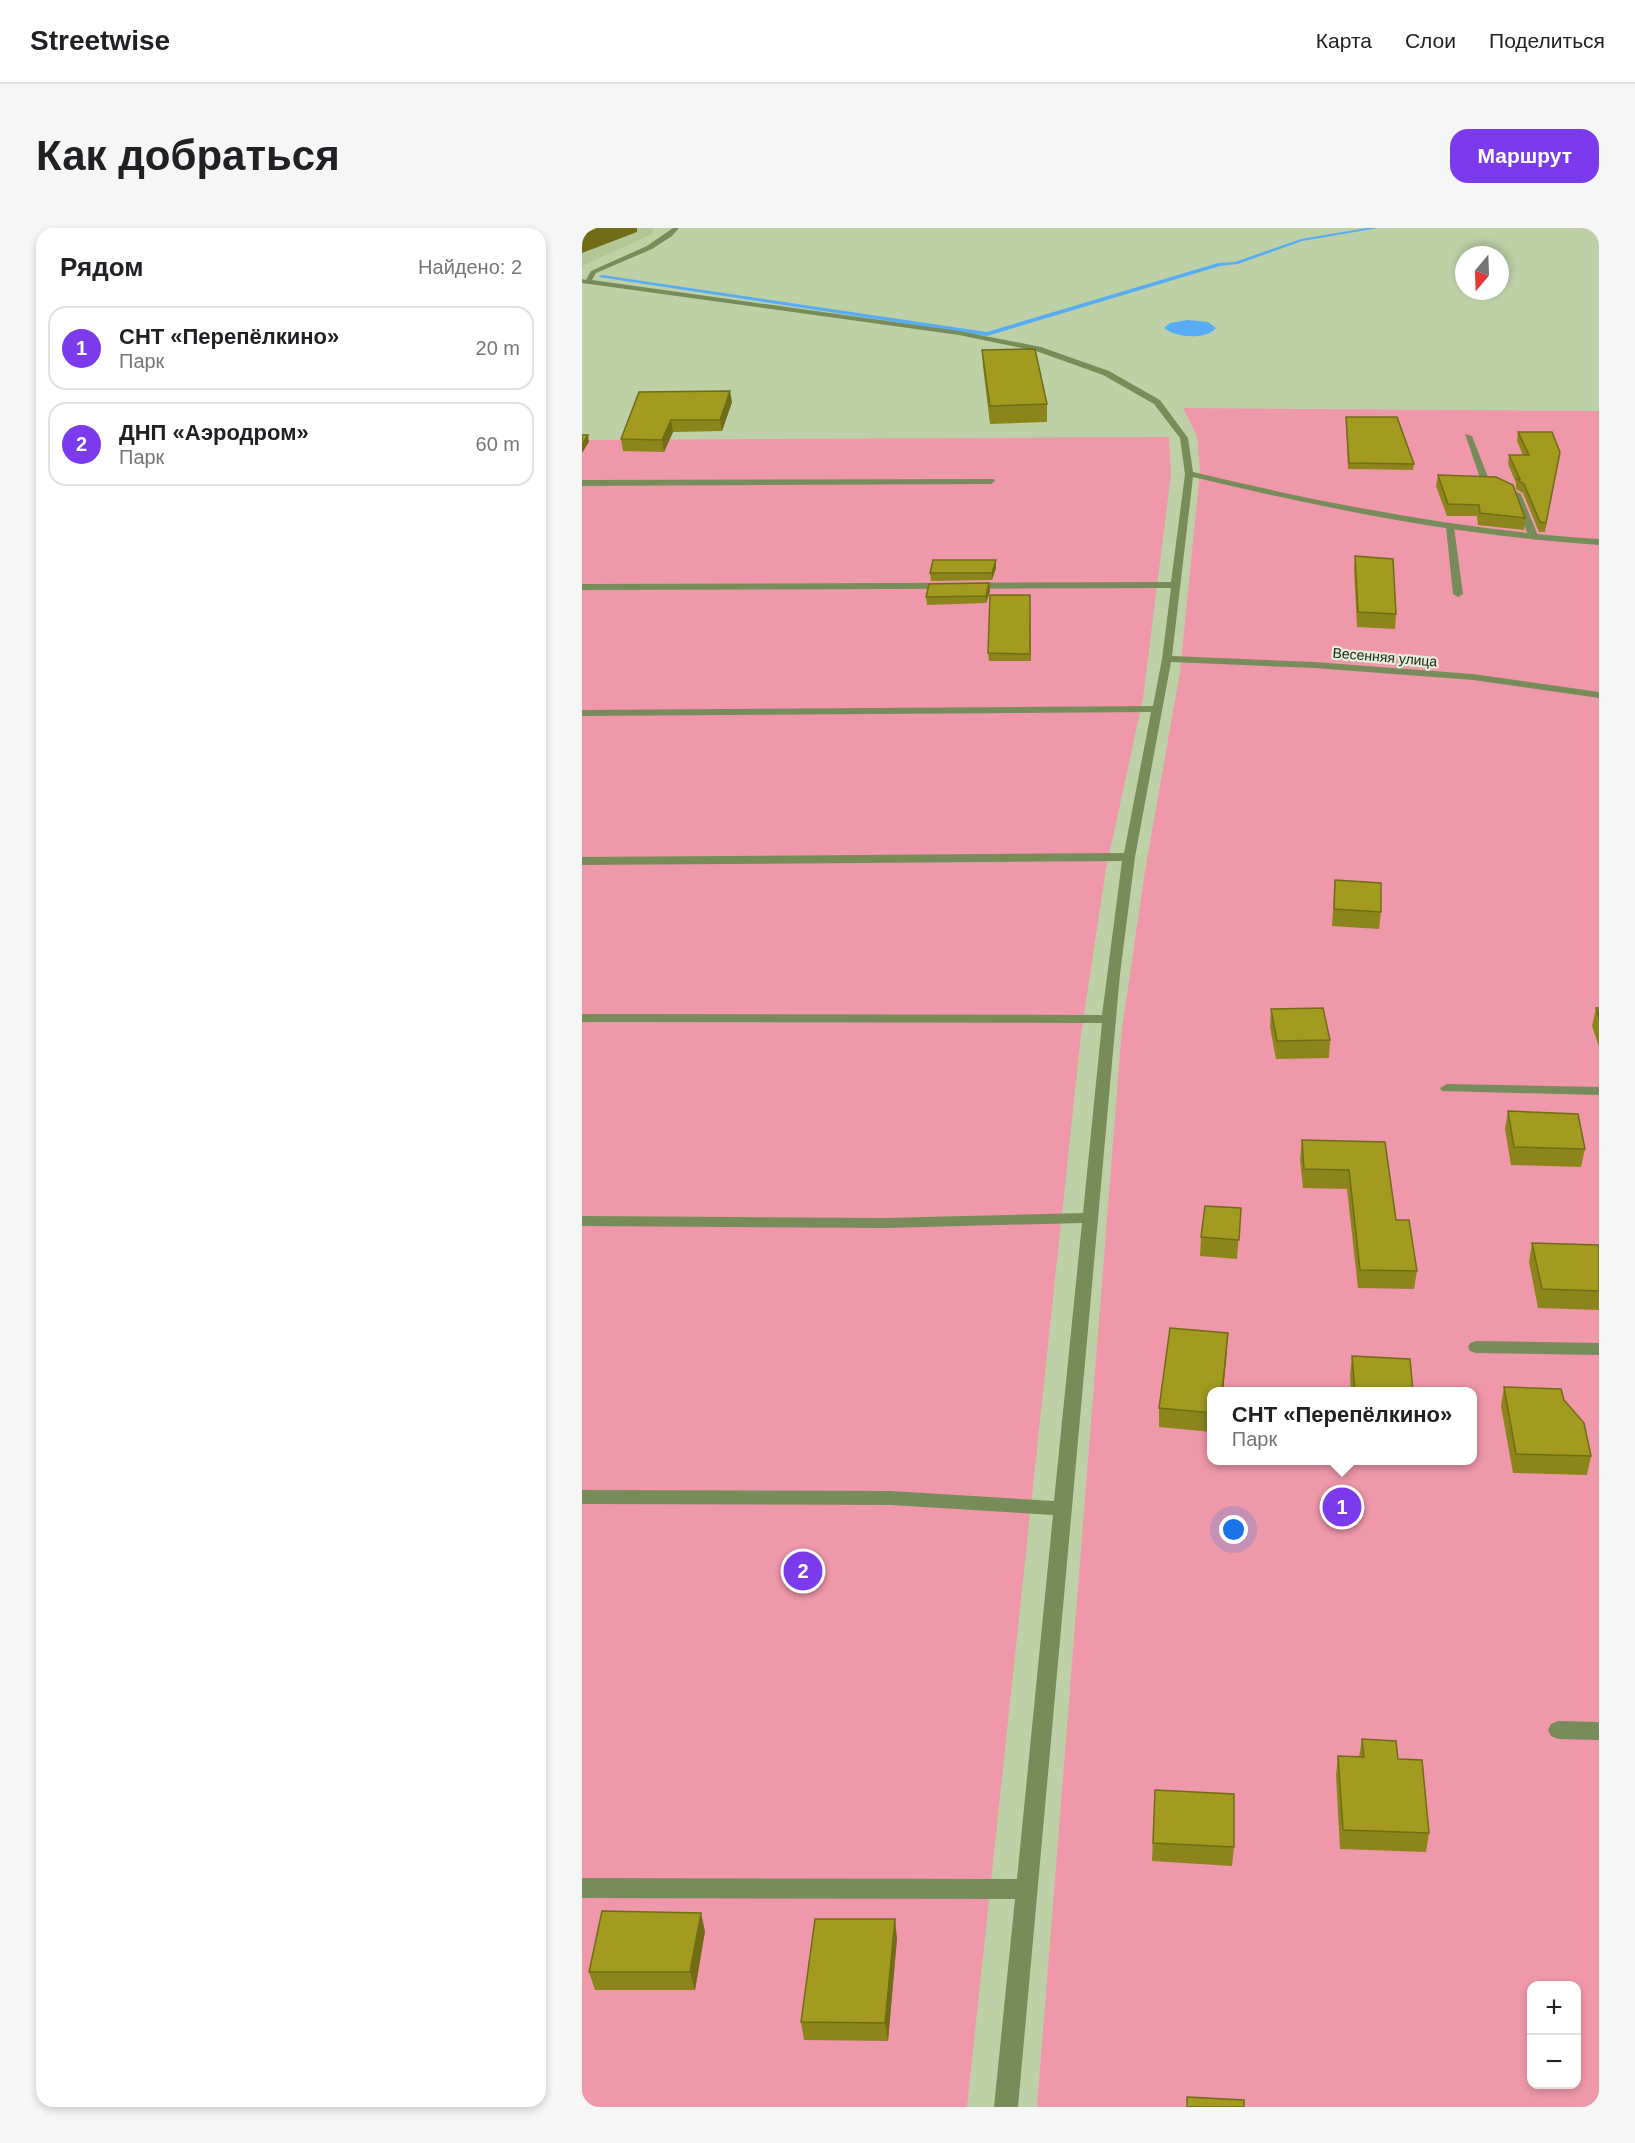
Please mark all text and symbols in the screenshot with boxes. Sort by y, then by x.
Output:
text: Streetwise [30,25,170,56]
text: Карта [1316,29,1372,52]
text: Слои [1405,29,1456,52]
text: Поделиться [1489,29,1605,52]
button: Маршрут [1450,129,1599,183]
text: Как добраться [36,132,340,179]
north arrow [1455,246,1509,300]
text: Рядом [60,252,143,282]
text: Найдено: 2 [418,256,522,278]
text: СНТ «Перепёлкино» [119,324,339,349]
text: 1 [76,337,87,359]
text: 20 m [476,337,520,359]
text: Парк [119,350,164,372]
text: ДНП «Аэродром» [119,420,309,445]
text: 2 [76,433,87,455]
text: 60 m [476,433,520,455]
text: Парк [119,446,164,468]
street label: Весенняя улица [1332,644,1438,670]
popup [1207,1387,1477,1465]
text: СНТ «Перепёлкино» [1232,1402,1452,1427]
text: Парк [1232,1428,1277,1450]
pin: 1 [1322,1484,1362,1530]
your location [1219,1515,1248,1544]
pin: 2 [784,1548,822,1594]
map controls [1527,1981,1581,2089]
button: + [1527,1981,1581,2035]
button: − [1527,2035,1581,2089]

